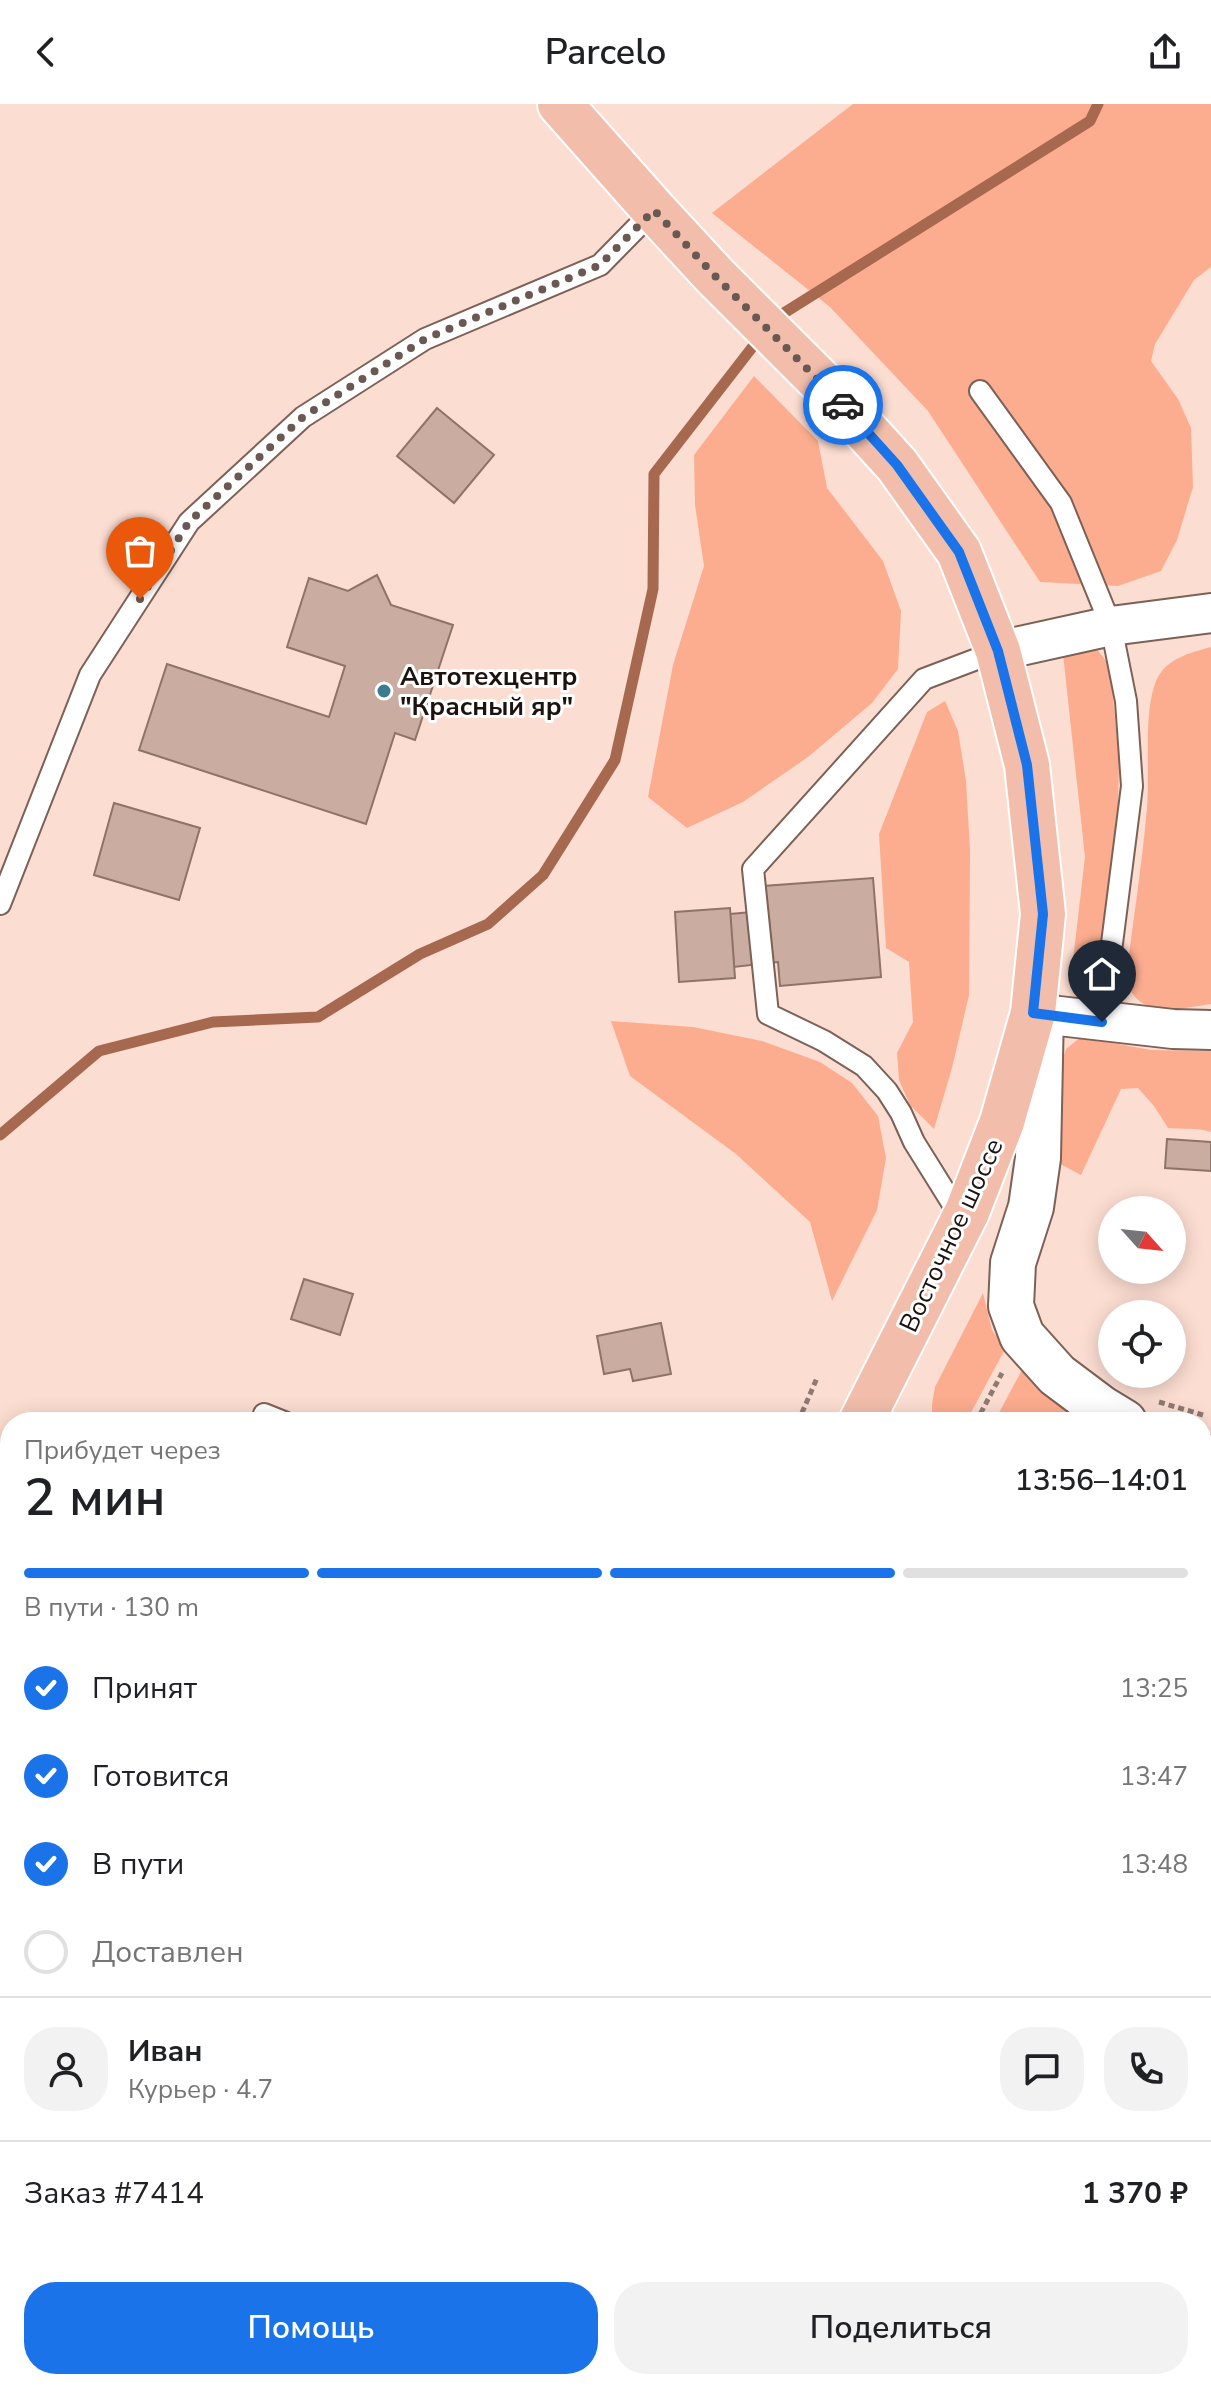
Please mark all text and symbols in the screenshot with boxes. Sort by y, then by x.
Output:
text: Parcelo [545,28,666,77]
icon: back [24,30,68,74]
icon: share [1143,30,1187,74]
courier [803,365,883,445]
icon: car [821,383,865,427]
pin [106,517,174,599]
icon: bag [118,529,162,573]
place label: Автотехцентр "Красный яр" [400,659,578,724]
marker: Автотехцентр "Красный яр" [375,682,393,700]
pin [1068,940,1136,1022]
icon: home [1080,952,1124,996]
street label: Восточное шоссе [891,1133,1012,1338]
north arrow [1098,1196,1186,1284]
map controls [1098,1196,1186,1388]
button: locate [1098,1300,1186,1388]
text: Прибудет через [24,1433,221,1468]
text: 13:56–14:01 [1015,1460,1188,1501]
text: 2 мин [24,1462,166,1533]
text: В пути · 130 m [24,1590,199,1625]
icon: check [24,1666,68,1710]
text: Принят [92,1668,197,1709]
text: 13:25 [1120,1671,1188,1706]
icon: check [24,1754,68,1798]
text: Готовится [92,1756,229,1797]
text: 13:47 [1120,1759,1188,1794]
icon: check [24,1842,68,1886]
text: В пути [92,1844,184,1885]
text: 13:48 [1120,1847,1188,1882]
text: Доставлен [92,1932,244,1973]
button: person [24,2027,108,2111]
button: chat [1000,2027,1084,2111]
button: phone [1104,2027,1188,2111]
text: Иван [128,2031,203,2072]
text: Курьер · 4.7 [128,2072,273,2107]
text: Заказ #7414 [24,2173,204,2214]
text: 1 370 ₽ [1082,2173,1188,2214]
button: Помощь [24,2282,598,2374]
button: Поделиться [614,2282,1188,2374]

